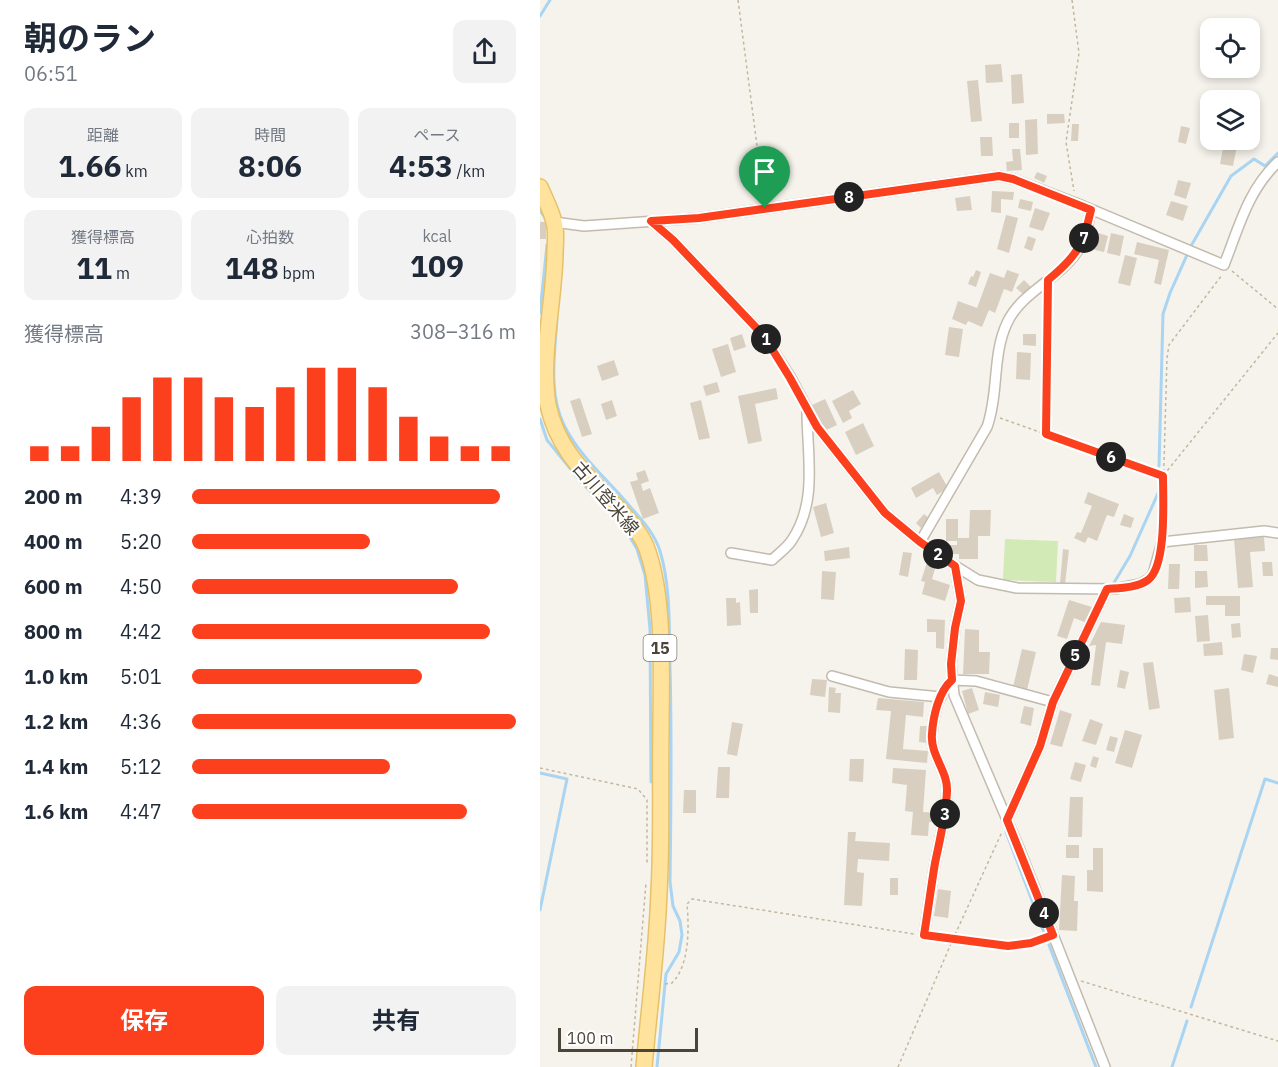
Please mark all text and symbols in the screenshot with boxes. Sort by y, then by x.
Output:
text: 朝のラン [24,16,156,59]
map controls [1200,18,1260,150]
button: locate [1200,18,1260,78]
button: share [453,20,516,83]
text: 06:51 [24,60,78,87]
button: layers [1200,90,1260,150]
text: 距離 [87,125,119,145]
text: 時間 [254,125,286,145]
text: ペース [413,125,461,145]
text: 1.66 [58,146,122,185]
text: 8:06 [238,146,302,185]
text: 4:53 [389,146,453,185]
pin [739,146,790,208]
icon: arrive [748,155,781,188]
text: km [122,161,148,181]
text: /km [453,161,485,181]
pin: 8 [834,182,864,212]
text: 8 [844,187,854,207]
pin: 7 [1069,223,1099,253]
text: kcal [422,226,452,246]
text: 獲得標高 [71,227,135,247]
text: 心拍数 [246,227,294,247]
text: 7 [1079,228,1089,248]
text: 109 [410,246,464,285]
text: 11 [76,248,112,287]
text: 148 [225,248,279,287]
text: m [112,263,130,283]
text: bpm [279,263,315,283]
text: 308–316 m [410,318,516,345]
text: 獲得標高 [24,320,104,347]
pin: 1 [751,324,781,354]
text: 1 [761,329,771,349]
pin: 6 [1096,442,1126,472]
text: 6 [1106,447,1116,467]
street label: 古川登米線 [568,456,644,540]
text: 200 m [24,483,83,510]
text: 4:39 [120,483,162,510]
text: 400 m [24,528,83,555]
text: 5:20 [120,528,162,555]
pin: 2 [923,539,953,569]
text: 2 [933,544,943,564]
text: 600 m [24,573,83,600]
text: 4:50 [120,573,162,600]
text: 800 m [24,618,83,645]
text: 4:42 [120,618,162,645]
road number: 15 [644,635,676,661]
pin: 5 [1060,640,1090,670]
text: 5 [1070,645,1080,665]
text: 1.0 km [24,663,88,690]
text: 5:01 [120,663,162,690]
text: 1.2 km [24,708,88,735]
text: 4:36 [120,708,162,735]
text: 1.4 km [24,753,88,780]
text: 5:12 [120,753,162,780]
text: 1.6 km [24,798,88,825]
text: 4:47 [120,798,162,825]
pin: 3 [930,799,960,829]
text: 3 [940,804,950,824]
pin: 4 [1029,898,1059,928]
text: 4 [1039,903,1049,923]
button: 保存 [24,986,264,1055]
button: 共有 [276,986,516,1055]
scale bar [558,1025,698,1052]
text: 100 m [567,1028,614,1048]

